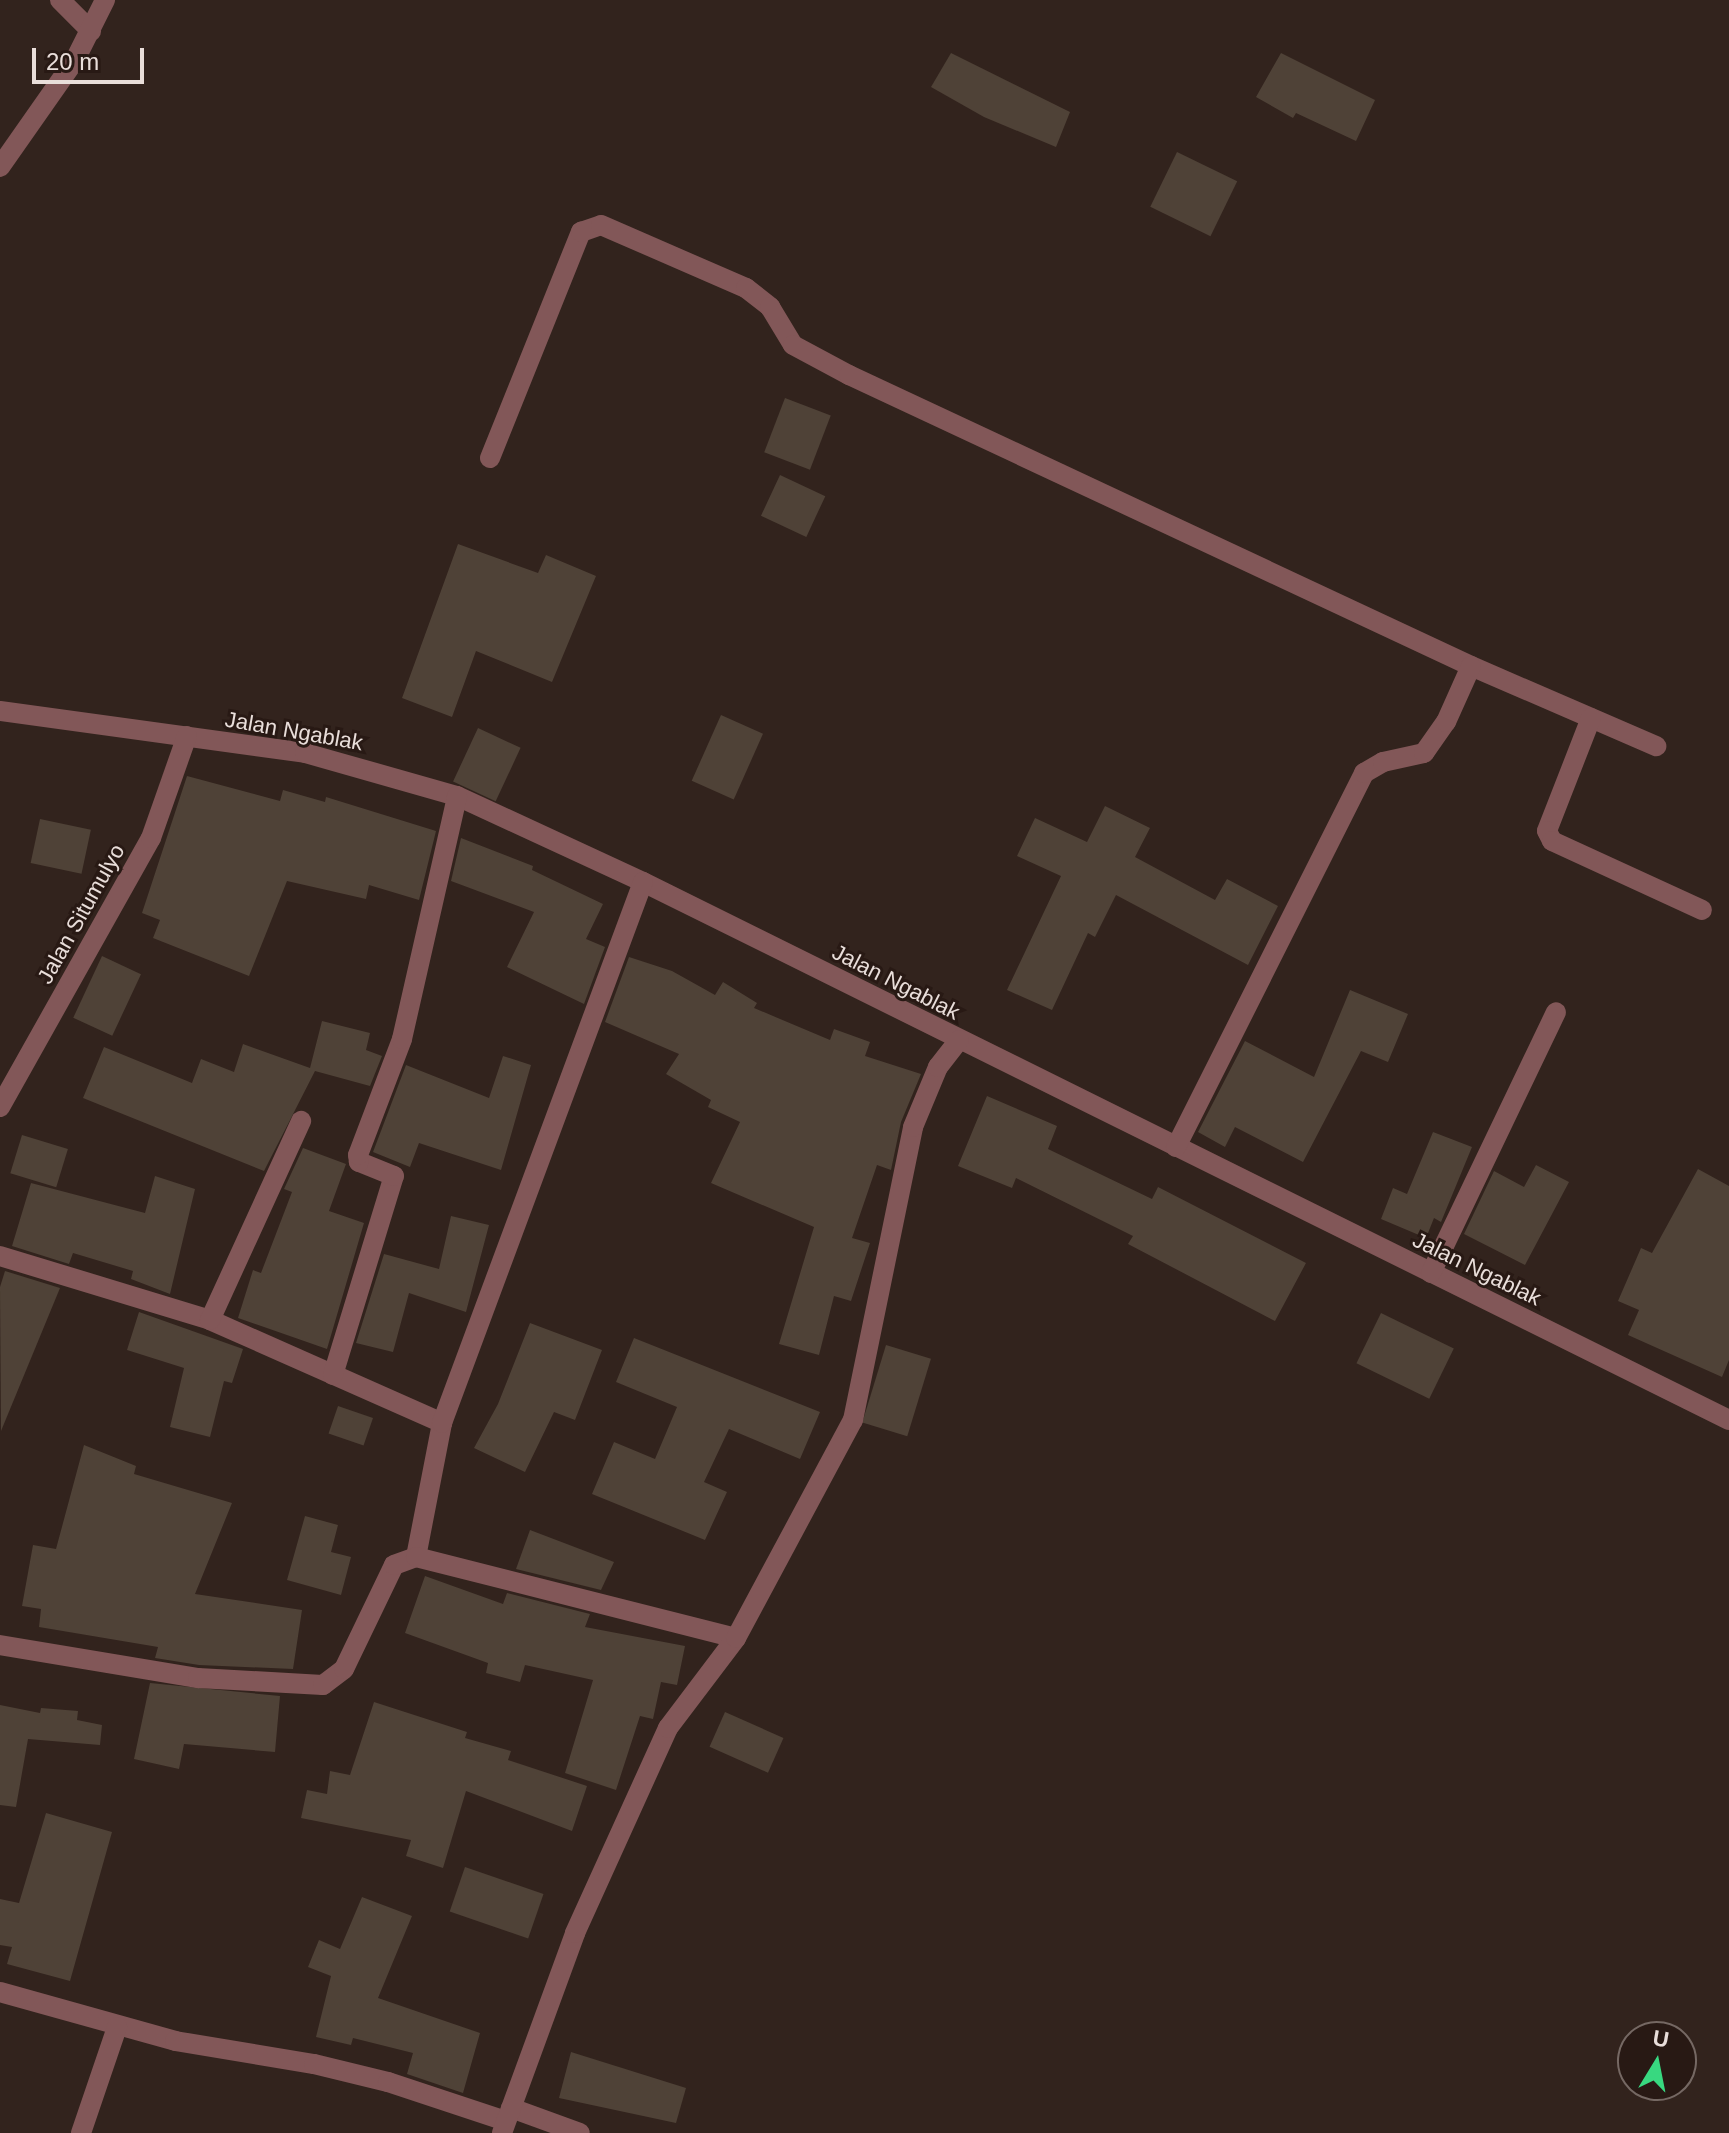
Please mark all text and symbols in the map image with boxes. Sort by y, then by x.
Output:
scale bar [36,32,148,82]
text: 20 m [46,48,99,75]
street label: Jalan Ngablak [223,706,365,756]
street label: Jalan Situmulyo [32,840,130,988]
street label: Jalan Ngablak [828,939,964,1025]
street label: Jalan Ngablak [1409,1227,1545,1311]
north arrow [1617,2021,1697,2101]
text: U [1651,2025,1671,2053]

